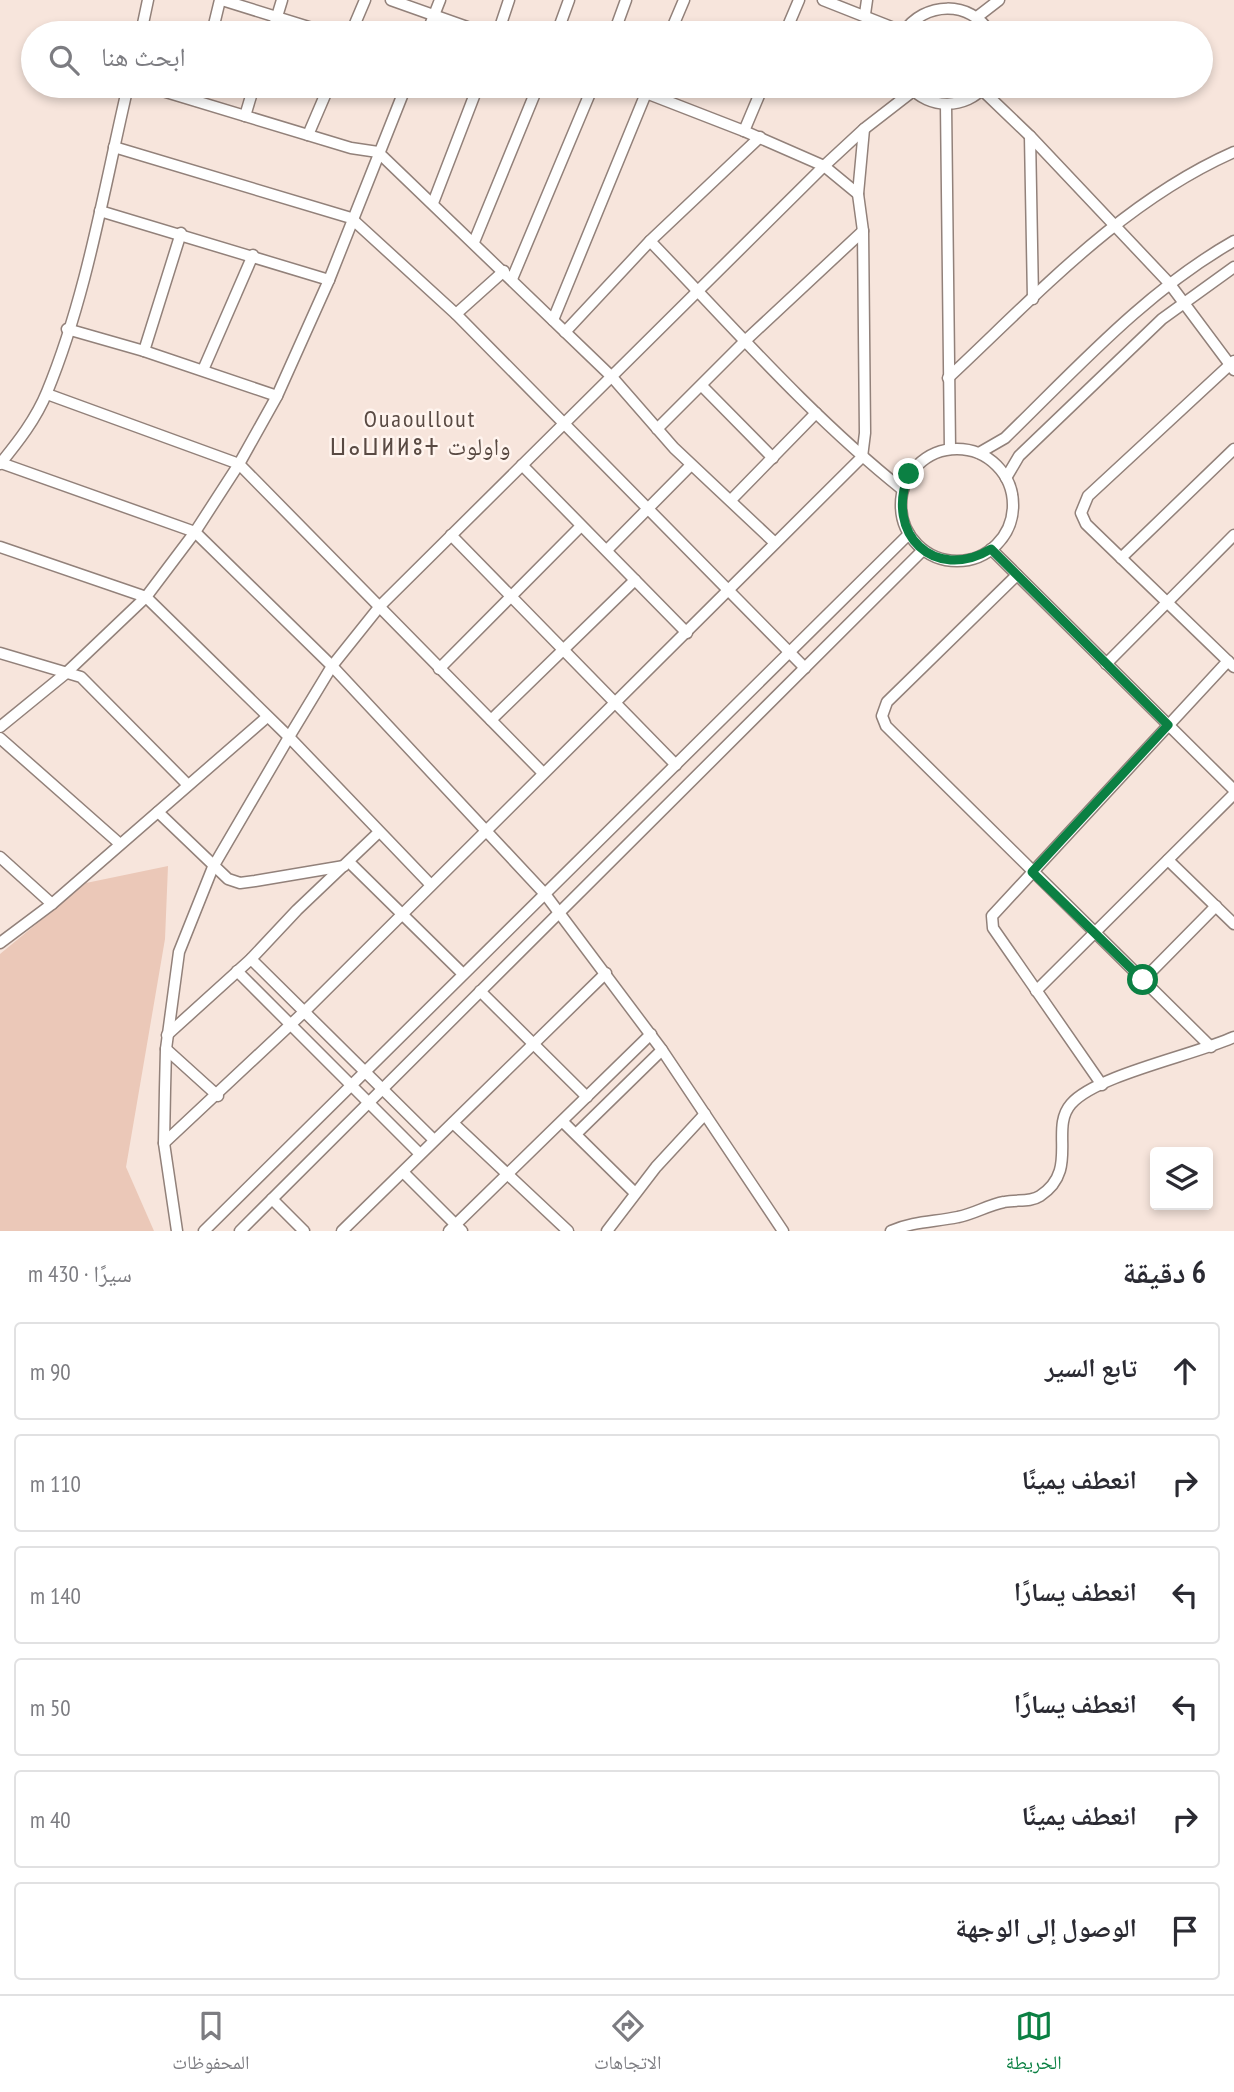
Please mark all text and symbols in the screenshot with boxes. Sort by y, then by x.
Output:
search box [21,21,1213,98]
text: ابحث هنا [101,40,186,73]
icon: search [45,41,83,79]
district label: Ouaoullout ⵡⴰⵡⵍⵍⵓⵜ واولوت [330,403,510,462]
route end [893,458,924,489]
route start [1127,964,1158,995]
map controls [1150,1147,1213,1210]
button: layers [1150,1147,1213,1210]
text: 6 دقيقة [1123,1252,1206,1291]
text: سيرًا · 430 m [28,1259,132,1288]
text: تابع السير [1045,1351,1137,1384]
icon: ahead [1166,1352,1204,1390]
text: 90 m [30,1357,71,1386]
text: انعطف يمينًا [1021,1463,1137,1496]
icon: right [1166,1464,1204,1502]
text: 110 m [30,1469,81,1498]
text: انعطف يسارًا [1014,1575,1137,1608]
icon: left [1166,1576,1204,1614]
text: 140 m [30,1581,81,1610]
text: انعطف يسارًا [1014,1687,1137,1720]
icon: left [1166,1688,1204,1726]
text: 50 m [30,1693,71,1722]
text: انعطف يمينًا [1021,1799,1137,1832]
icon: right [1166,1800,1204,1838]
text: 40 m [30,1805,71,1834]
text: الوصول إلى الوجهة [955,1911,1137,1944]
icon: arrive [1166,1912,1204,1950]
tab: المحفوظات [172,2007,250,2081]
tab: الاتجاهات [594,2007,661,2081]
tab: الخريطة [1006,2007,1062,2081]

